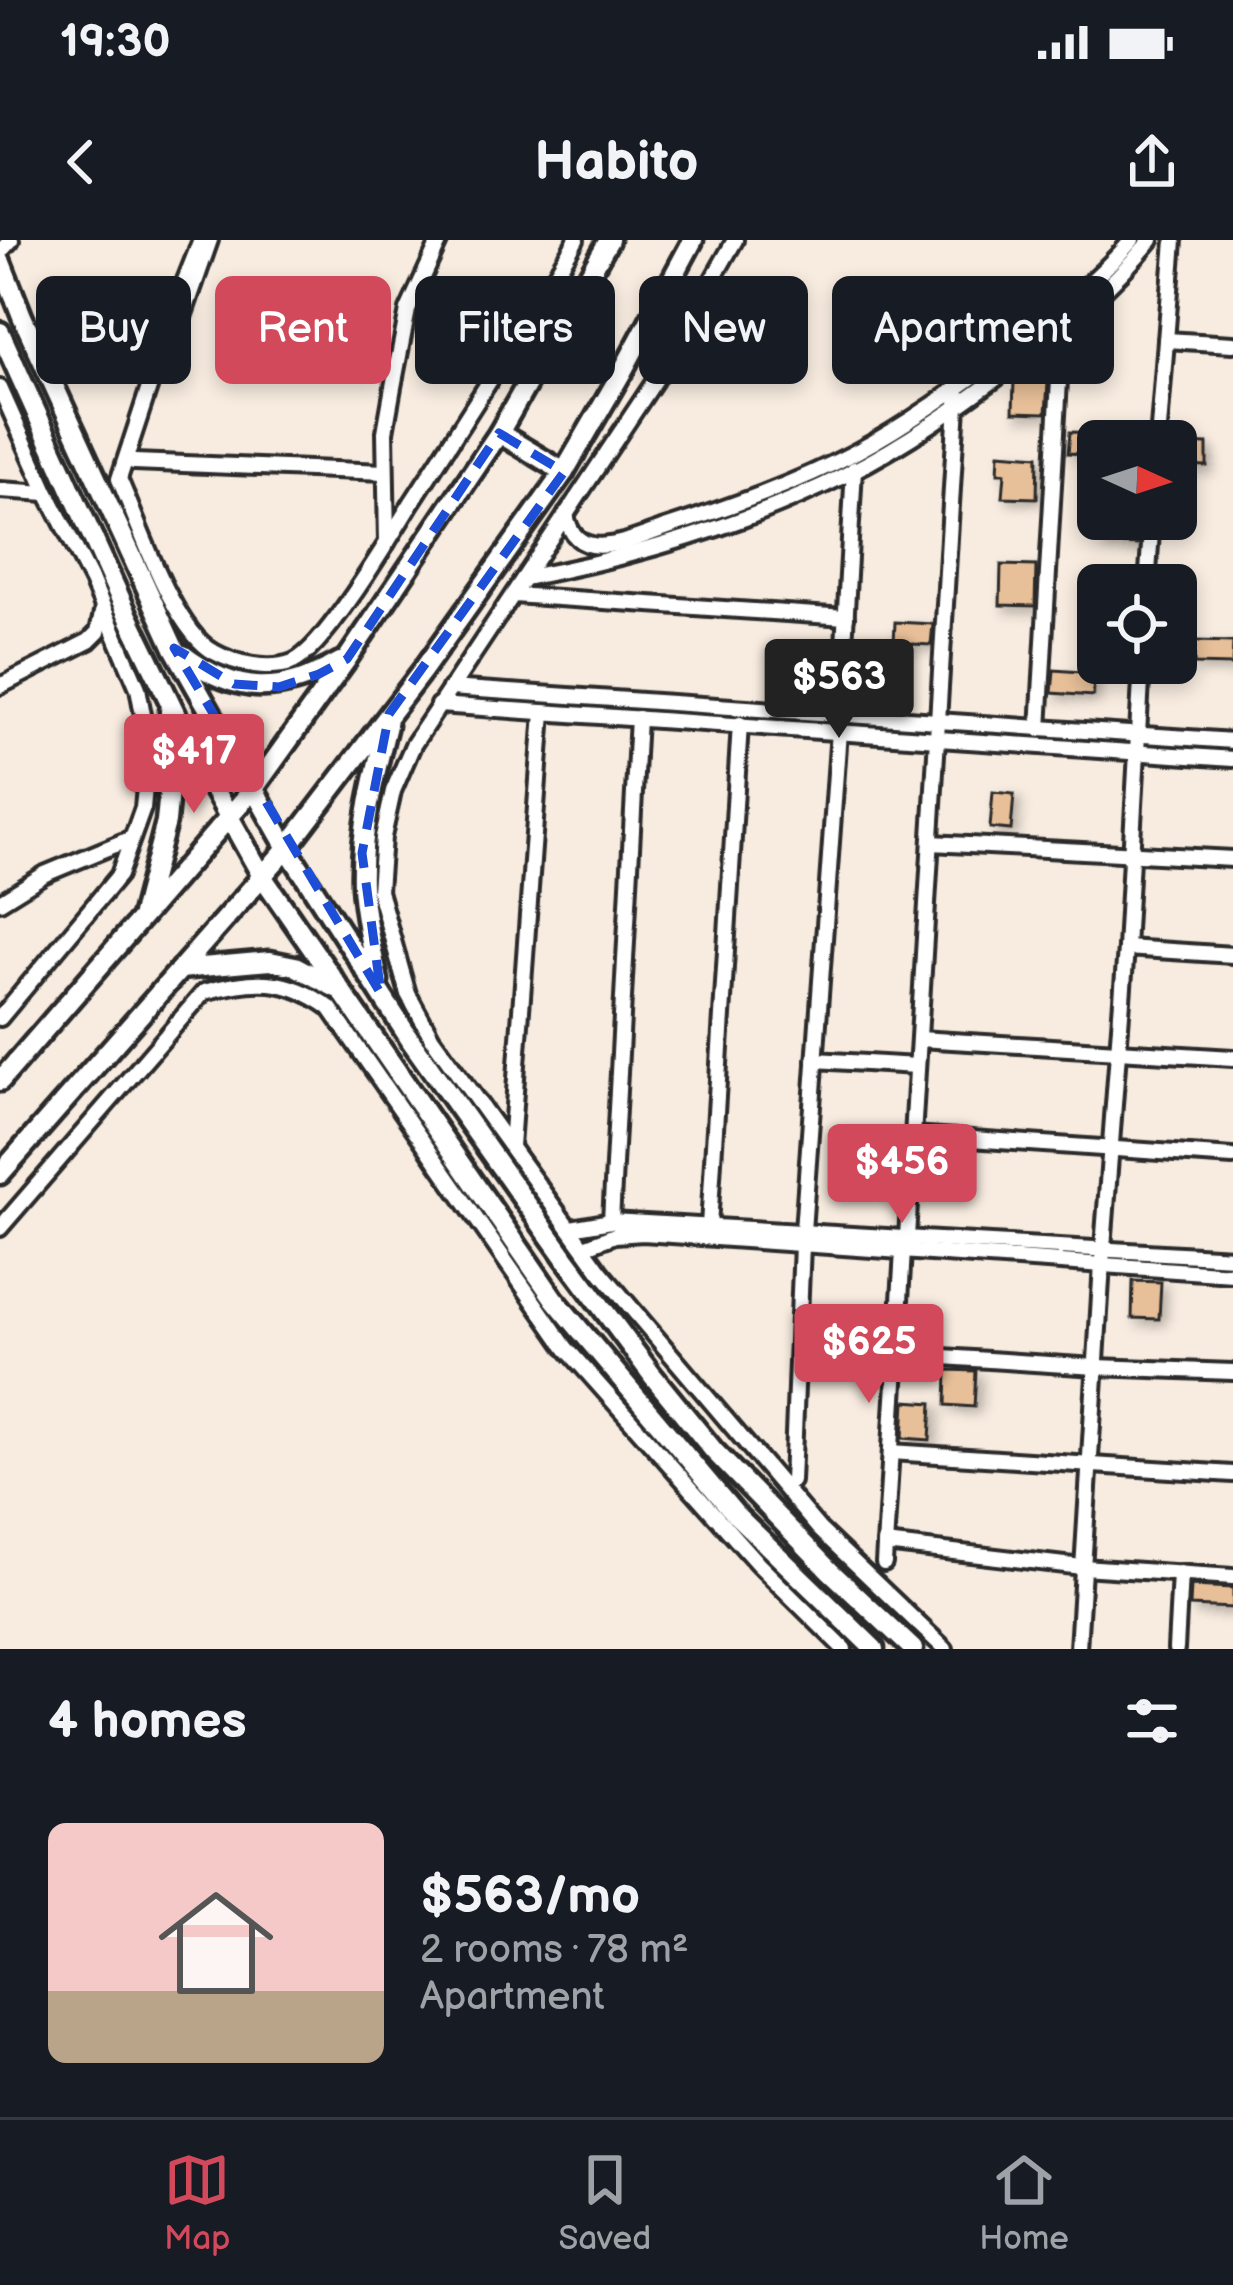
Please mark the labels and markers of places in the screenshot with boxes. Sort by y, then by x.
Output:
pin: $563 [768,639,910,741]
pin: $417 [123,714,265,816]
pin: $456 [831,1124,973,1226]
pin: $625 [798,1304,940,1406]

